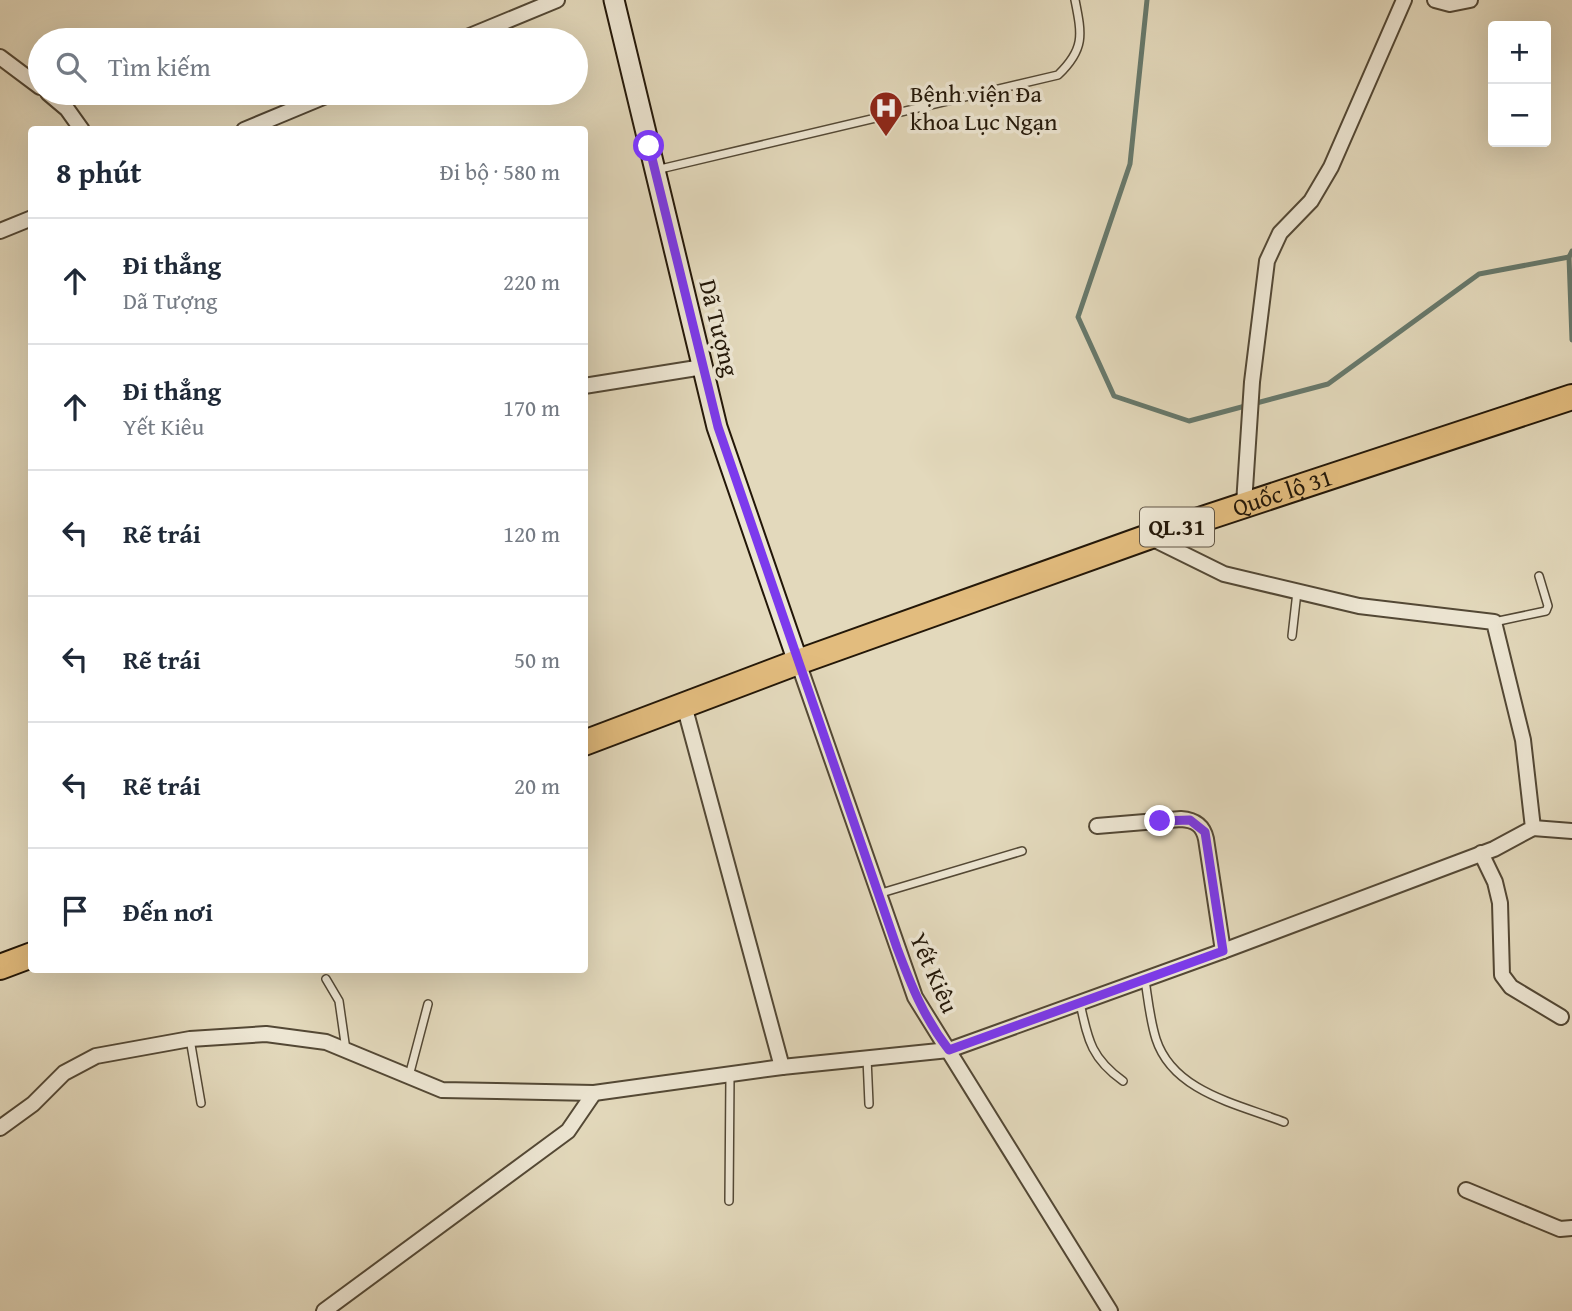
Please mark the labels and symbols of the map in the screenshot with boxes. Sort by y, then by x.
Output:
place label: Bệnh viện Đa khoa Lục Ngạn [910,76,1058,139]
hospital icon: Bệnh viện Đa khoa Lục Ngạn [867,89,905,138]
route start [633,130,664,161]
street label: Dã Tượng [691,276,748,380]
street label: Quốc lộ 31 [1228,459,1337,525]
road number: QL.31 [1140,508,1214,547]
route end [1144,805,1175,836]
street label: Yết Kiêu [901,927,968,1019]

